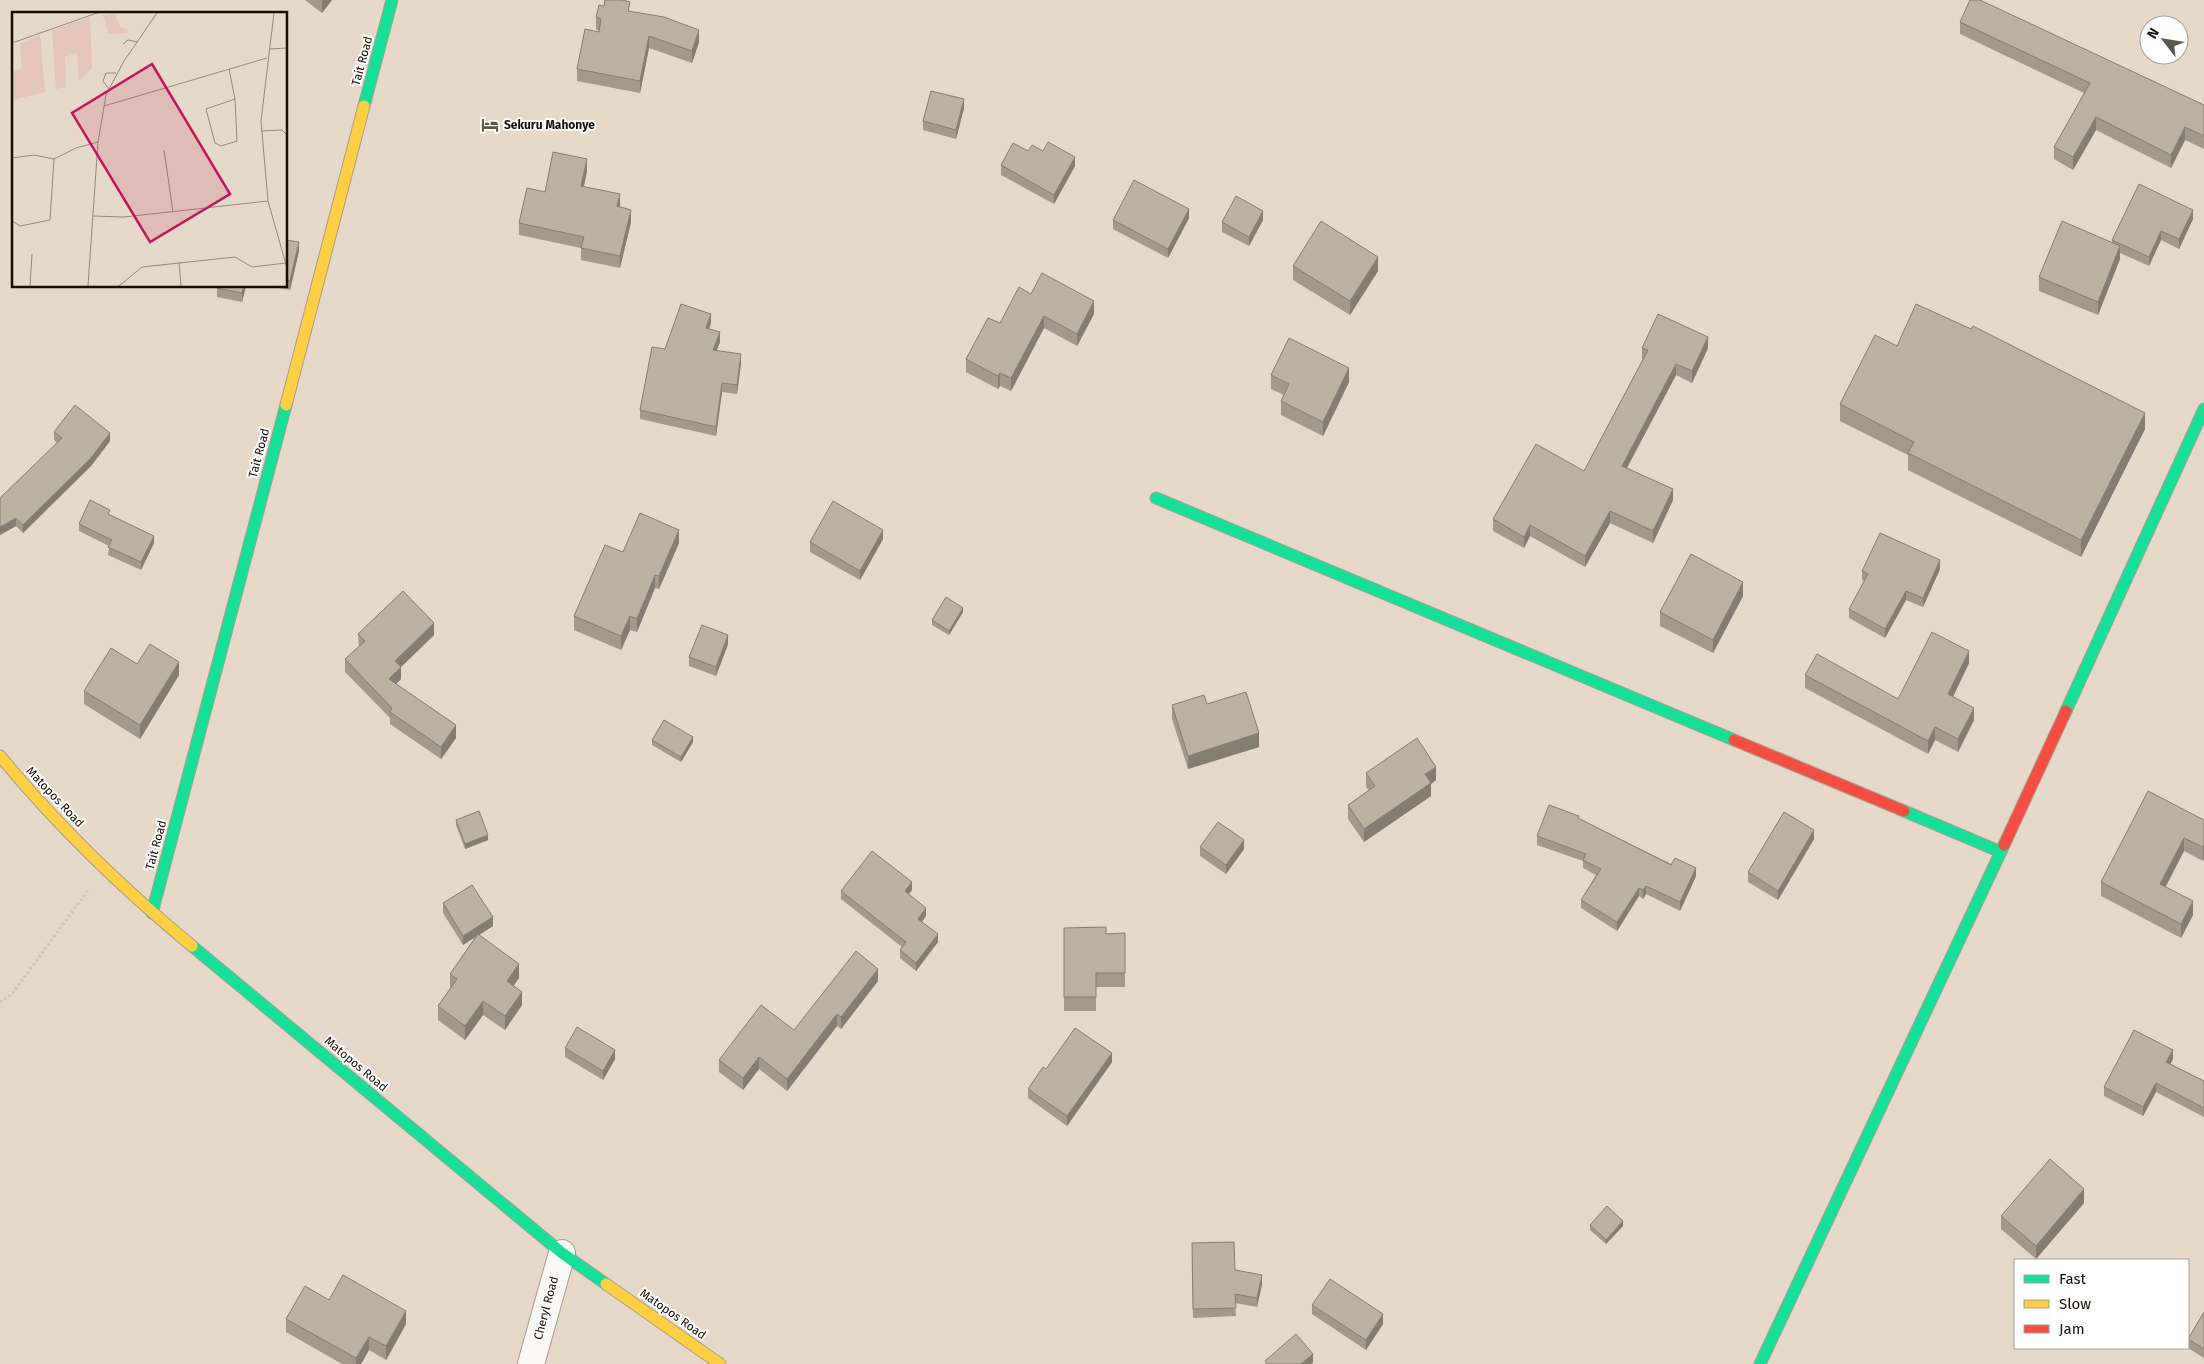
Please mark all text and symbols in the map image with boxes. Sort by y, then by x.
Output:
inset map [12,12,288,288]
north arrow [2139,15,2189,65]
text: N [2144,25,2163,42]
street label: Tait Road [349,35,375,87]
hotel icon: Sekuru Mahonye [480,115,500,135]
place label: Sekuru Mahonye [504,118,595,132]
street label: Tait Road [246,427,272,479]
street label: Matopos Road [23,764,87,830]
street label: Tait Road [143,819,169,871]
street label: Matopos Road [322,1034,390,1094]
legend [2014,1259,2189,1349]
text: Fast [2059,1270,2086,1288]
street label: Cheryl Road [531,1275,561,1341]
street label: Matopos Road [637,1286,709,1342]
text: Slow [2059,1295,2091,1313]
text: Jam [2059,1320,2085,1338]

